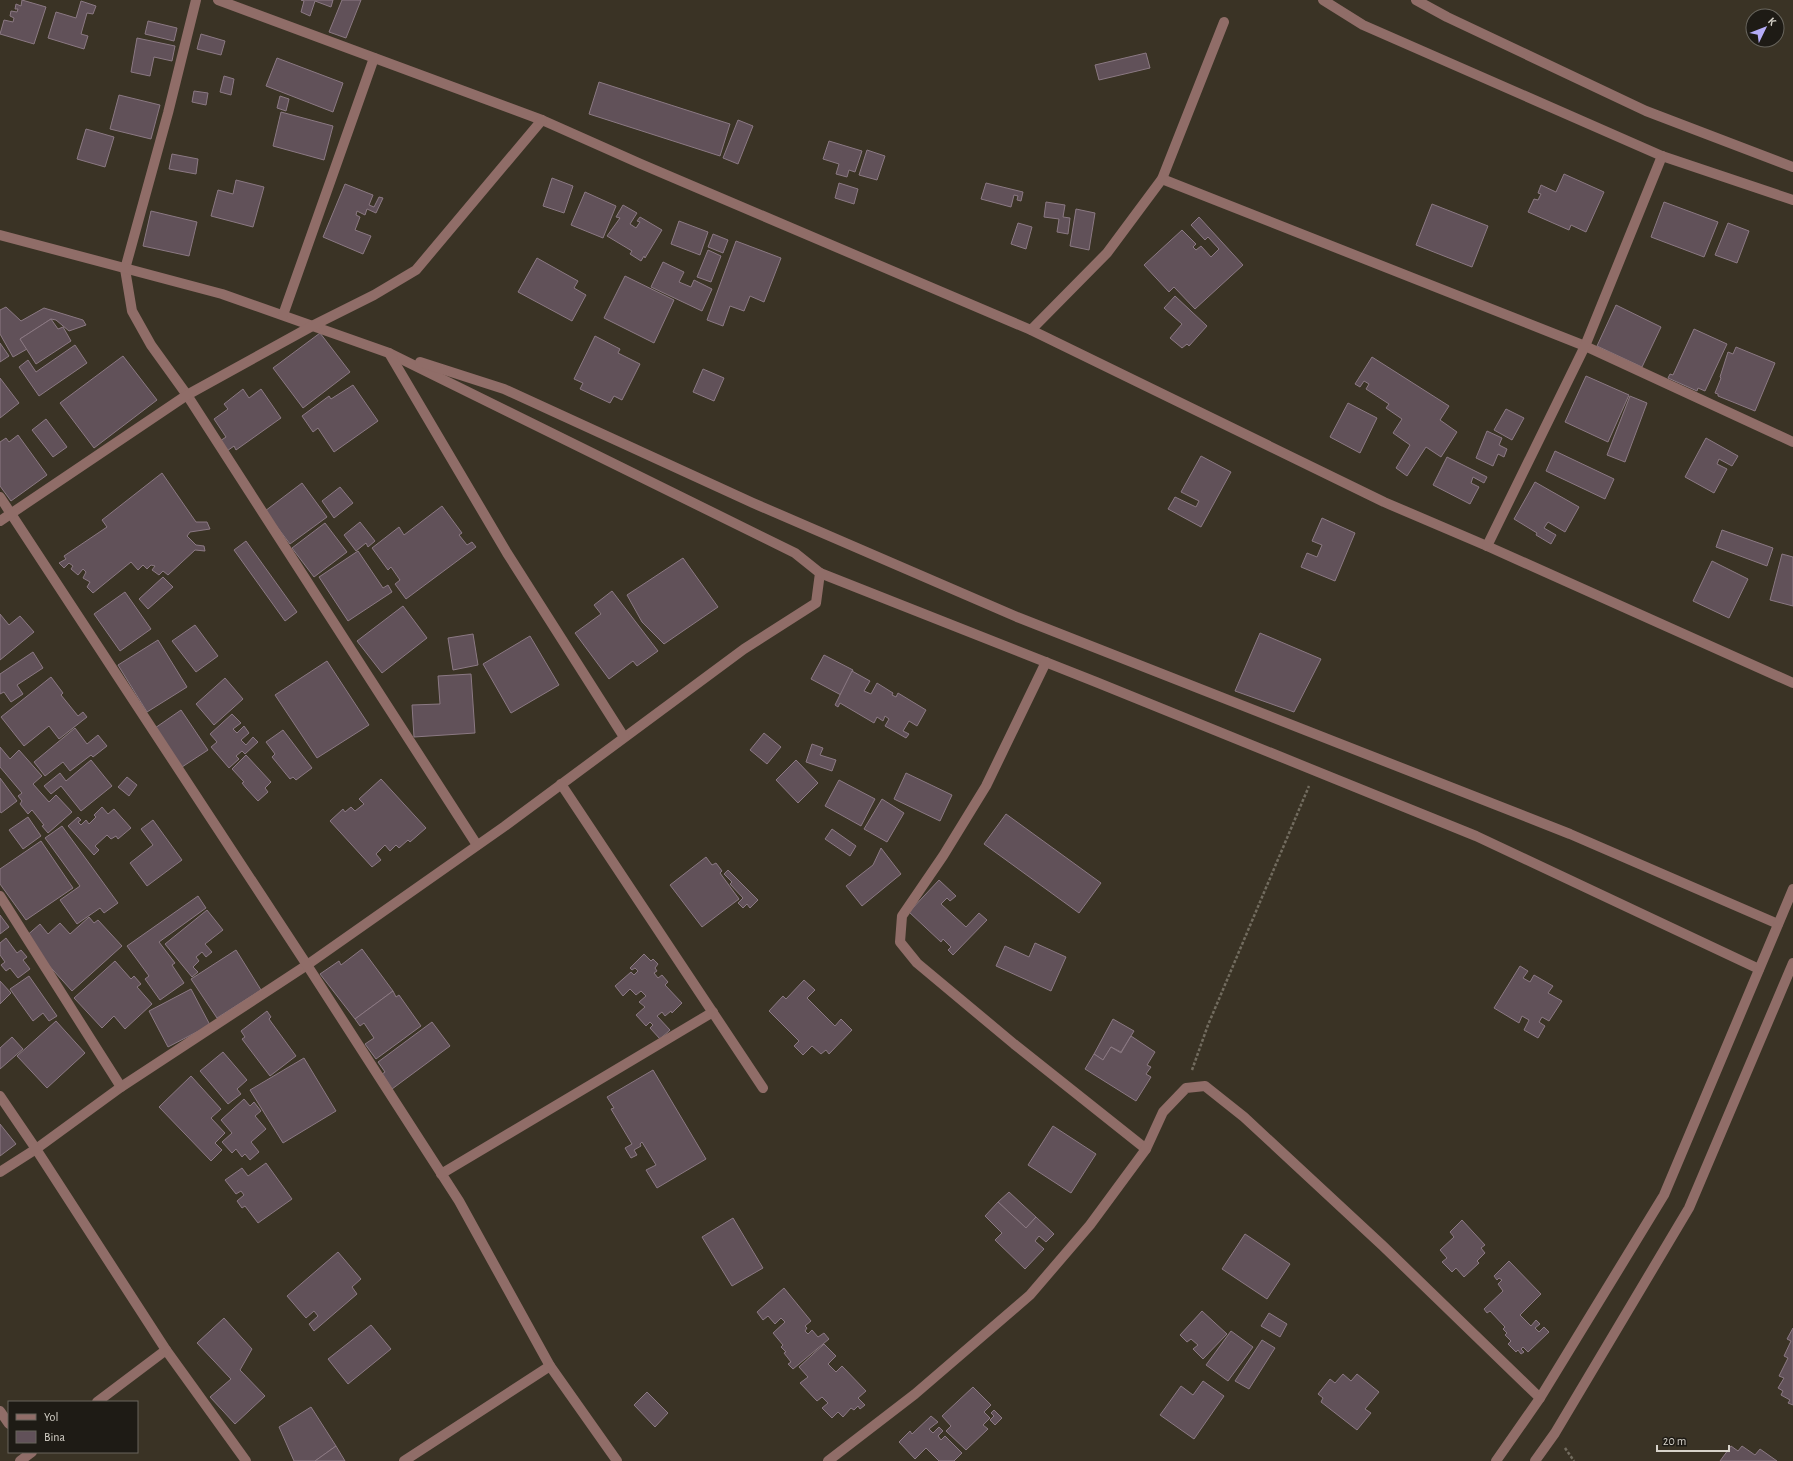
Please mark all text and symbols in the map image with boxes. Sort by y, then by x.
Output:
north arrow [1745,8,1785,48]
text: K [1766,15,1779,28]
legend [8,1401,138,1453]
text: Yol [44,1411,58,1423]
scale bar [1657,1427,1729,1453]
text: Bina [44,1431,66,1443]
text: 20 m [1663,1435,1686,1447]

